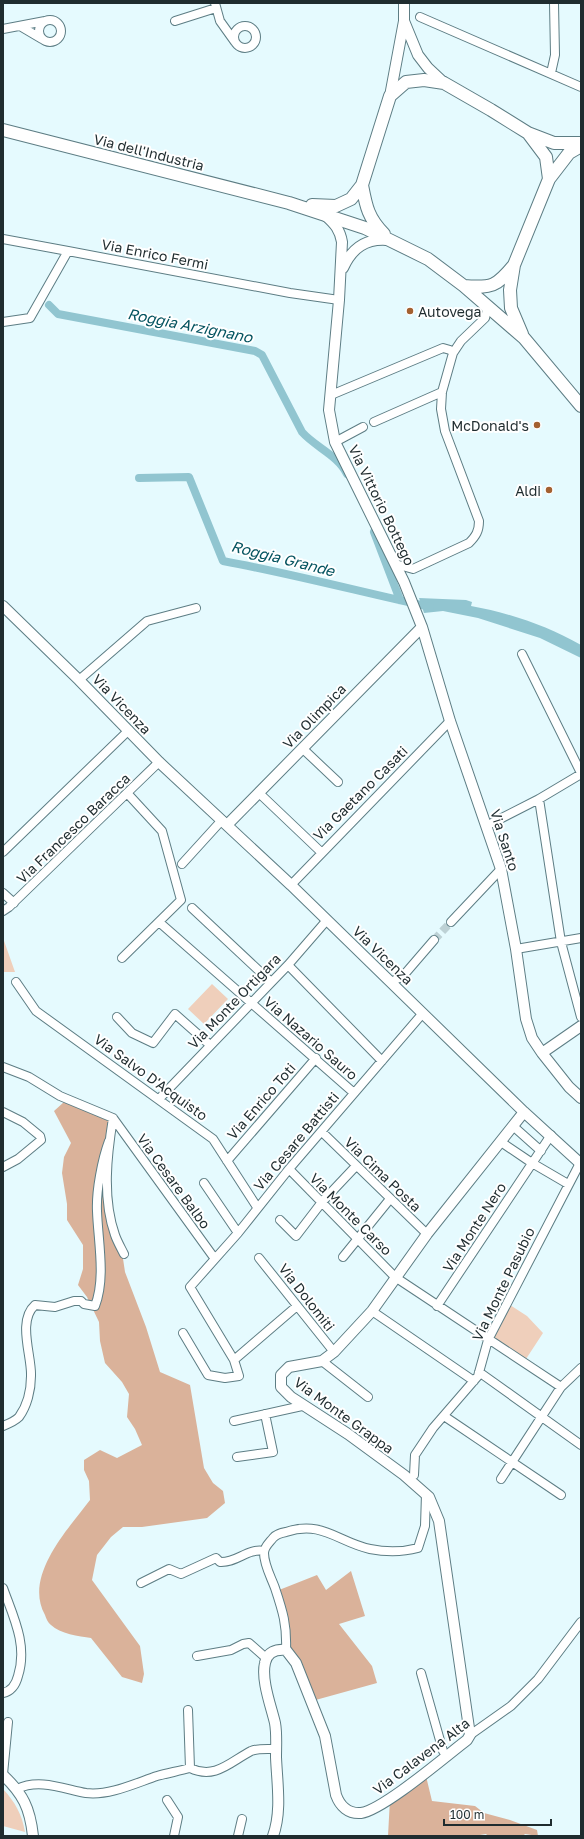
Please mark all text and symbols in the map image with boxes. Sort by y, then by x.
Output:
street label: Via dell'Industria [92,130,206,174]
street label: Via Enrico Fermi [100,235,210,273]
place label: Autovega [418,303,482,320]
water label: Roggia Arzignano [126,304,255,347]
marker: Autovega [405,306,415,316]
place label: McDonald's [451,417,529,434]
marker: McDonald's [532,420,542,430]
street label: Via Vittorio Bottego [345,442,419,568]
place label: Aldi [515,482,541,499]
marker: Aldi [544,485,554,495]
water label: Roggia Grande [229,536,338,581]
street label: Via Vicenza [89,670,155,738]
street label: Via Olimpica [279,680,349,752]
street label: Via Gaetano Casati [309,742,411,844]
street label: Via Francesco Baracca [13,769,133,887]
street label: Via Santo [487,807,523,873]
street label: Via Vicenza [349,922,417,988]
street label: Via Monte Ortigara [184,950,284,1052]
street label: Via Nazario Sauro [261,993,361,1083]
street label: Via Salvo D'Acquisto [91,1030,211,1124]
street label: Via Enrico Toti [223,1059,299,1143]
street label: Via Cesare Battisti [250,1088,342,1194]
street label: Via Cesare Balbo [134,1130,214,1232]
street label: Via Cima Posta [341,1133,425,1215]
street label: Via Monte Carso [306,1169,396,1259]
street label: Via Monte Nero [439,1179,509,1275]
street label: Via Monte Pasubio [468,1224,538,1344]
street label: Via Dolomiti [275,1260,339,1334]
street label: Via Monte Grappa [291,1373,397,1457]
street label: Via Calavena Alta [369,1714,473,1798]
scale bar [444,1801,551,1827]
text: 100 m [450,1807,484,1822]

